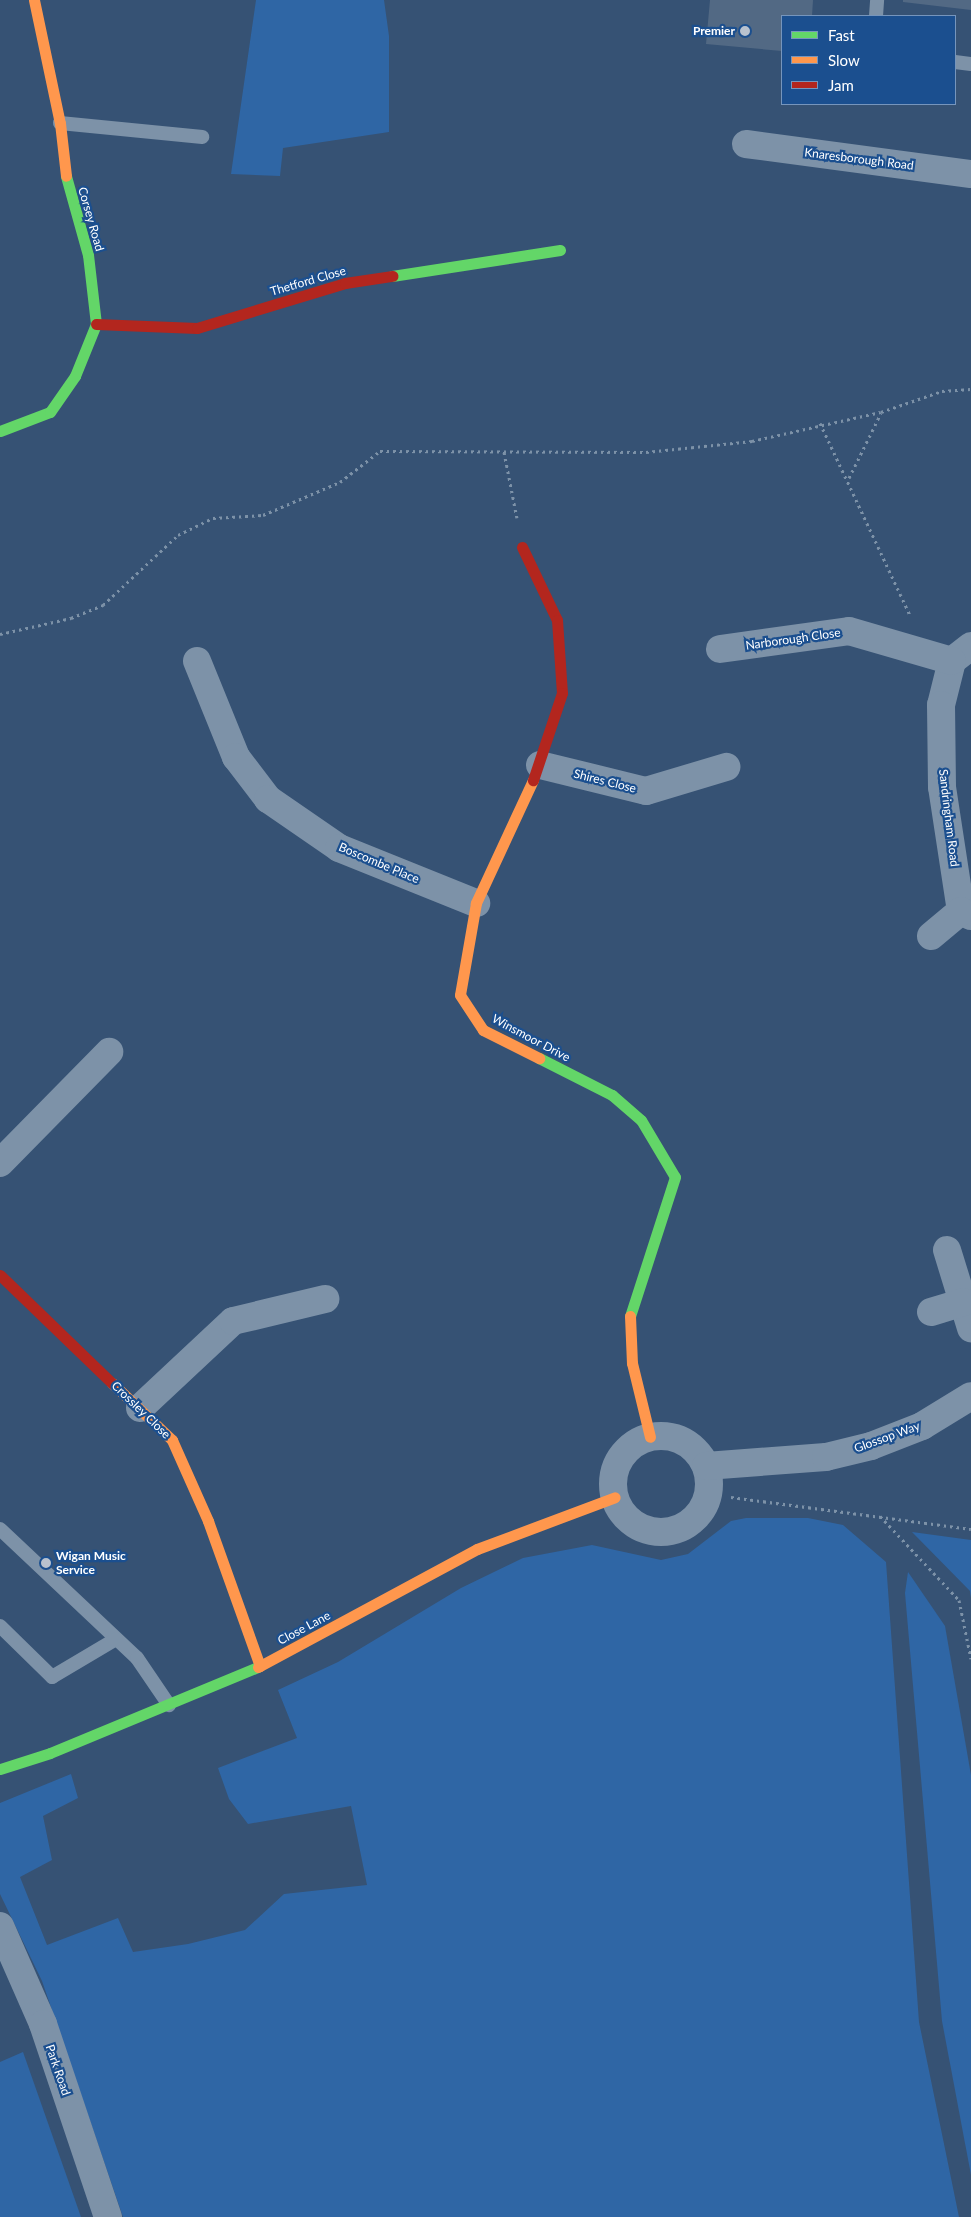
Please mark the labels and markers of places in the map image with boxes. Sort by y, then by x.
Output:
place label: Premier [693,24,735,38]
marker: Premier [739,25,751,37]
place label: Wigan Music Service [56,1549,126,1577]
marker: Wigan Music Service [40,1557,52,1569]

